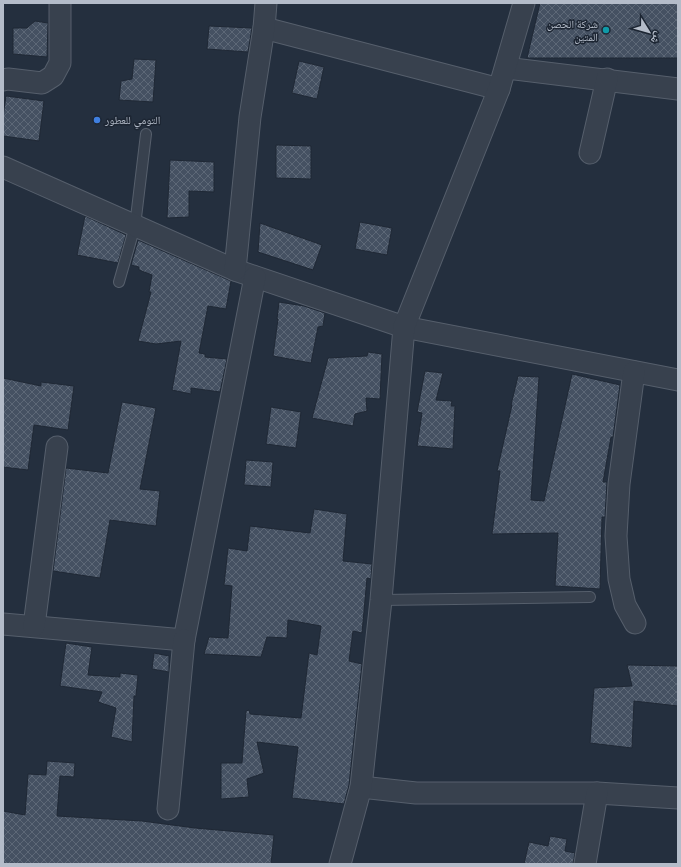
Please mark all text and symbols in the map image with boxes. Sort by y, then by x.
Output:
north arrow [629,12,669,52]
place label: شركة الحصن المتين [547,17,598,44]
marker: شركة الحصن المتين [601,25,611,35]
text: ش [647,29,666,47]
place label: التومي للعطور [104,113,160,129]
marker: التومي للعطور [92,115,102,125]

